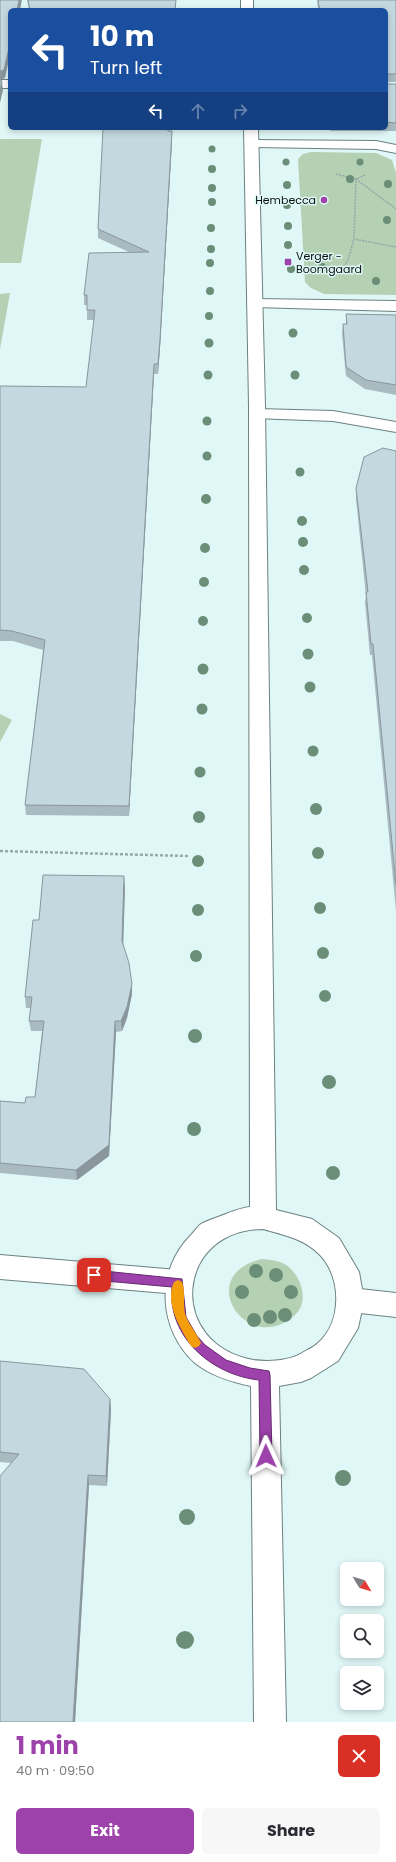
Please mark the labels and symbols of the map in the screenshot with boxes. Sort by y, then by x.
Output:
place label: Hembecca [255,192,316,208]
marker: Hembecca [319,195,329,205]
place label: Verger - Boomgaard [296,248,362,277]
marker: Verger - Boomgaard [283,257,293,267]
pin [77,1258,111,1292]
position arrow [245,1435,287,1477]
north arrow [340,1562,384,1606]

